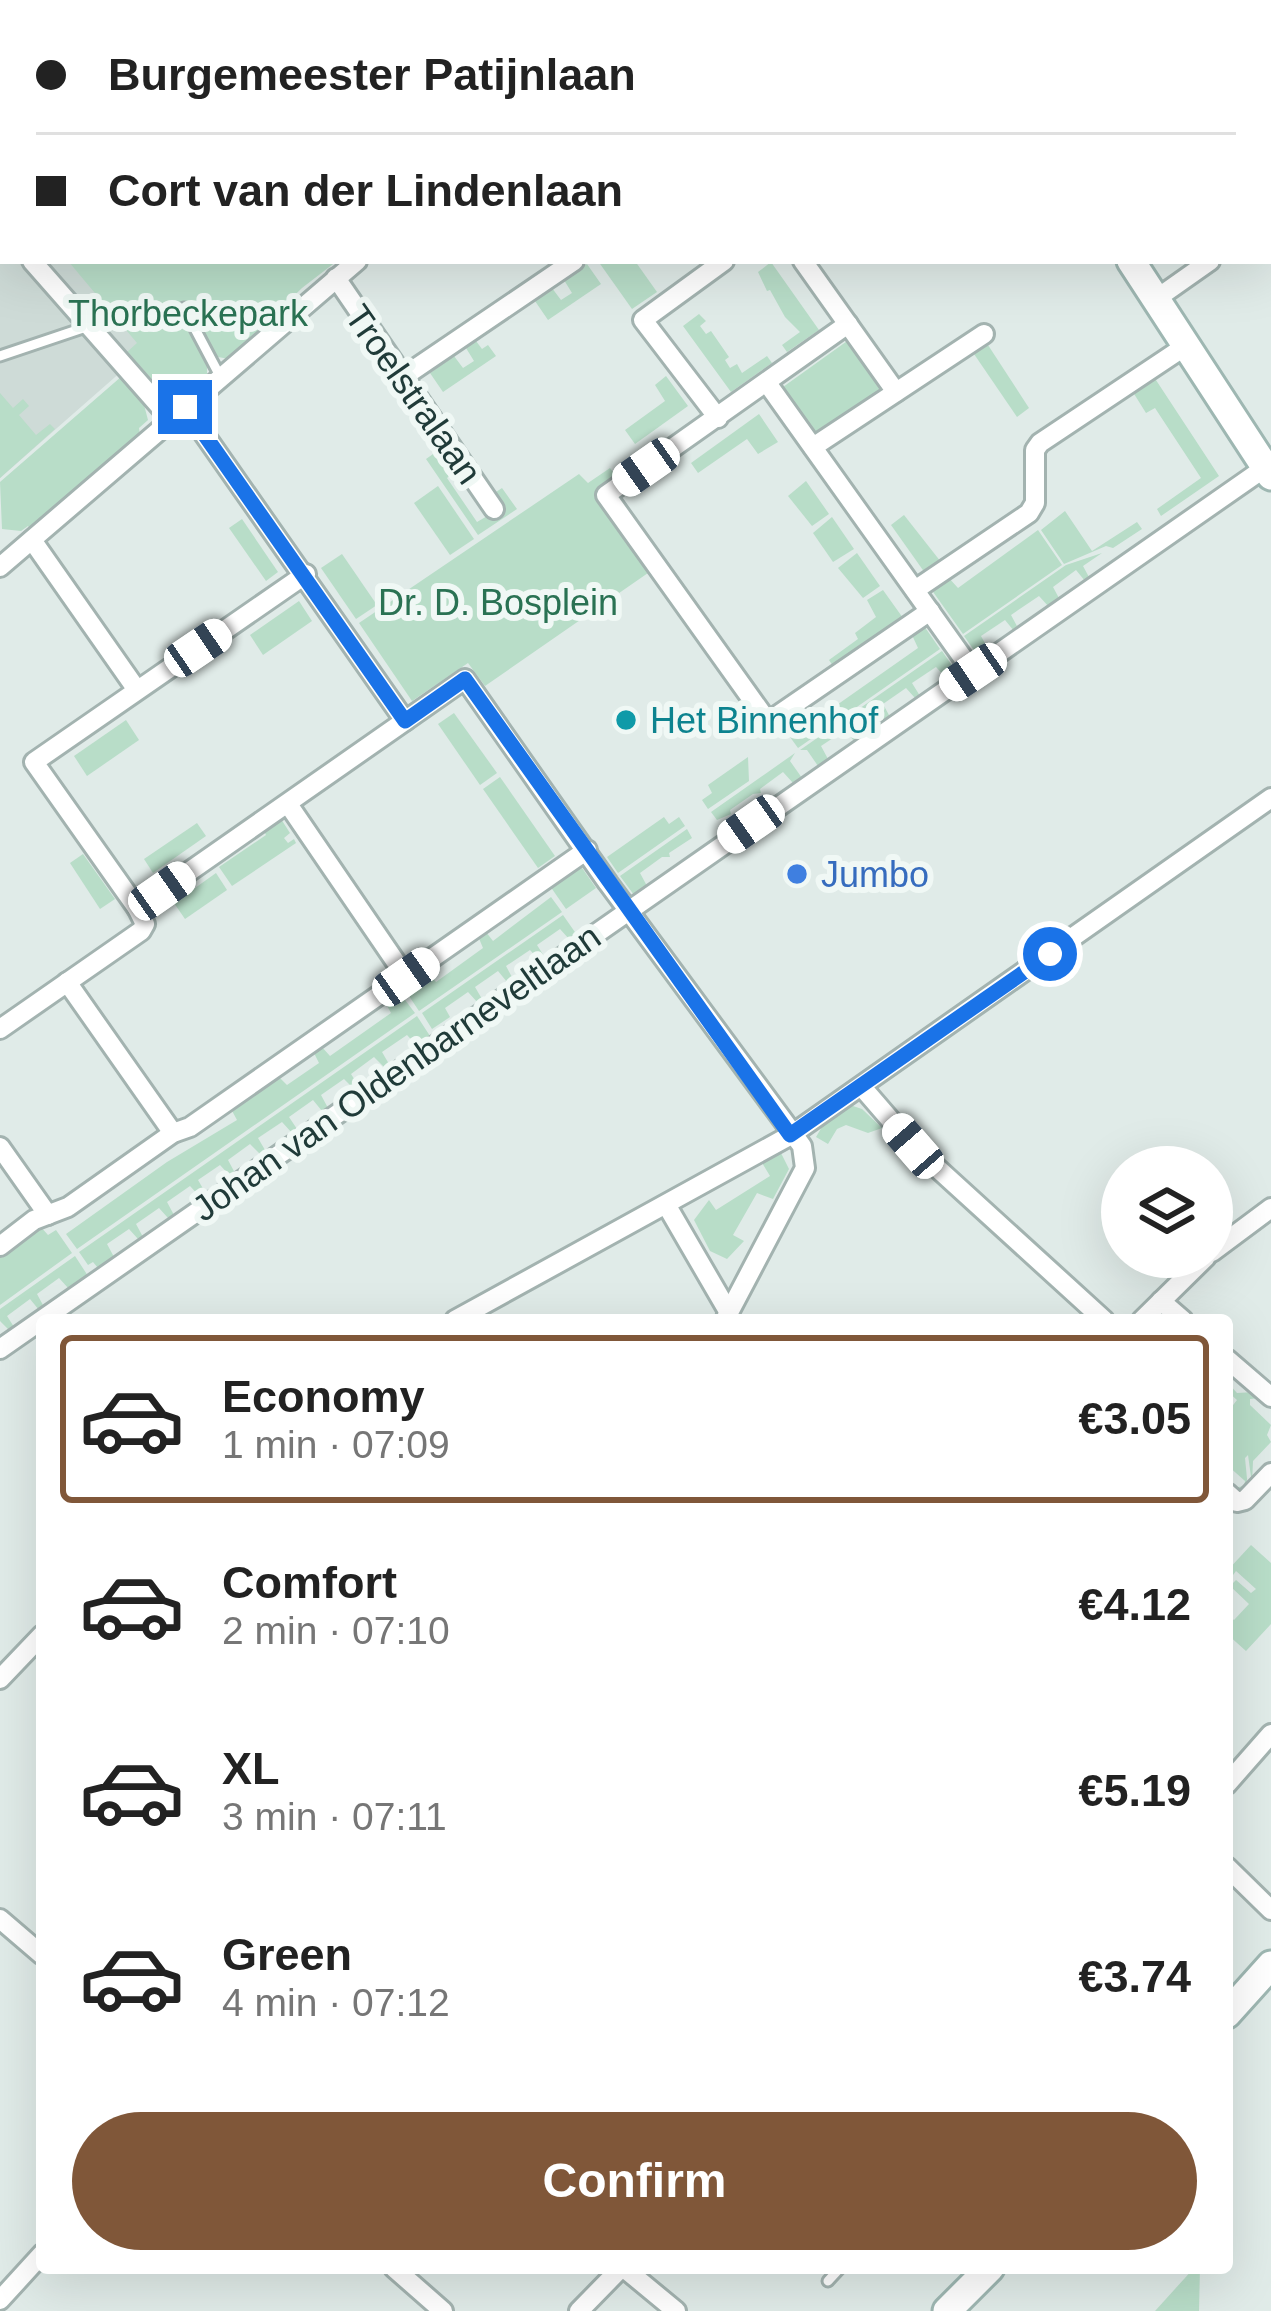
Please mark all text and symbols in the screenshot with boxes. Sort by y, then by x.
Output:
text: Burgemeester Patijnlaan [108,49,636,100]
text: Cort van der Lindenlaan [108,165,623,216]
park label: Thorbeckepark [68,293,309,334]
street label: Troelstralaan [337,297,490,492]
route end [158,380,212,434]
car [606,432,686,502]
park label: Dr. D. Bosplein [378,582,618,623]
car [158,613,238,683]
car [933,637,1013,707]
place label: Het Binnenhof [650,700,879,741]
marker: Het Binnenhof [613,707,639,733]
car [711,789,791,859]
place label: Jumbo [821,854,929,895]
car [122,856,202,926]
marker: Jumbo [784,861,810,887]
street label: Johan van Oldenbarneveltlaan [185,916,608,1229]
route start [1023,927,1077,981]
car [366,942,446,1012]
car [876,1107,950,1185]
map controls [1101,1146,1233,1278]
button: layers [1101,1146,1233,1278]
icon: car [78,1365,186,1473]
text: Economy [222,1371,425,1422]
text: €3.05 [1078,1393,1191,1444]
text: 1 min · 07:09 [222,1423,450,1466]
icon: car [78,1551,186,1659]
text: Comfort [222,1557,397,1608]
text: €4.12 [1078,1579,1191,1630]
text: 2 min · 07:10 [222,1609,450,1652]
icon: car [78,1737,186,1845]
text: XL [222,1743,280,1794]
text: €5.19 [1078,1765,1191,1816]
text: 3 min · 07:11 [222,1795,447,1838]
icon: car [78,1923,186,2031]
text: Green [222,1929,352,1980]
text: €3.74 [1078,1951,1191,2002]
text: 4 min · 07:12 [222,1981,450,2024]
button: Confirm [72,2112,1197,2250]

